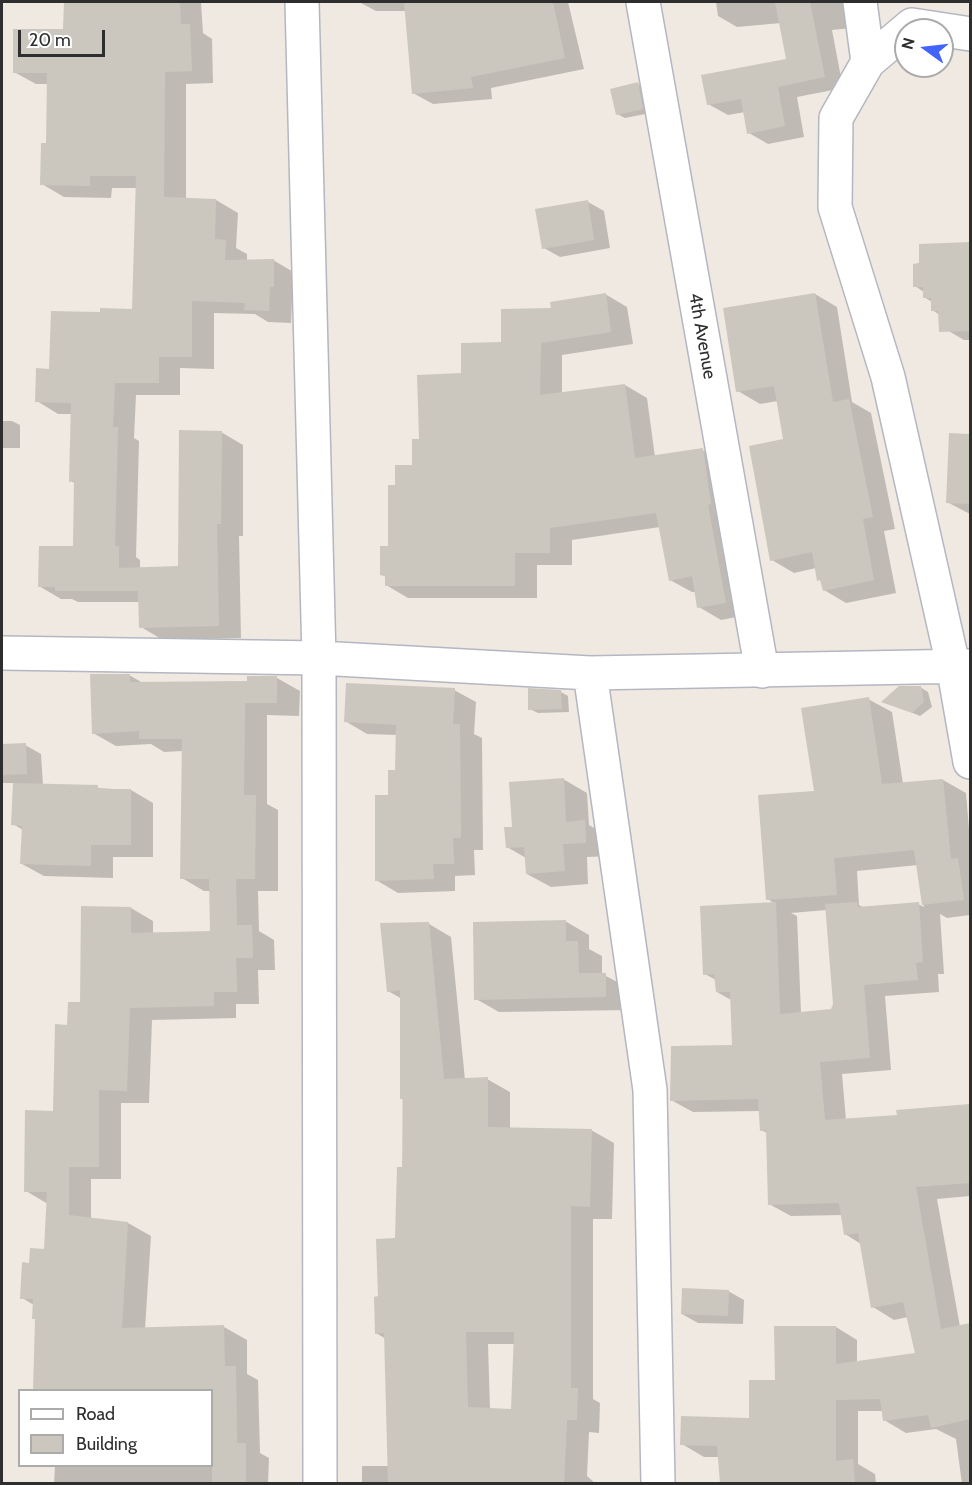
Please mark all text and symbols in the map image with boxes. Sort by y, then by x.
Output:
scale bar [21,18,108,56]
north arrow [894,18,954,78]
text: 20 m [29,29,71,51]
text: N [897,36,919,52]
street label: 4th Avenue [684,291,720,381]
legend [18,1389,213,1467]
text: Road [76,1403,115,1425]
text: Building [76,1433,137,1455]

